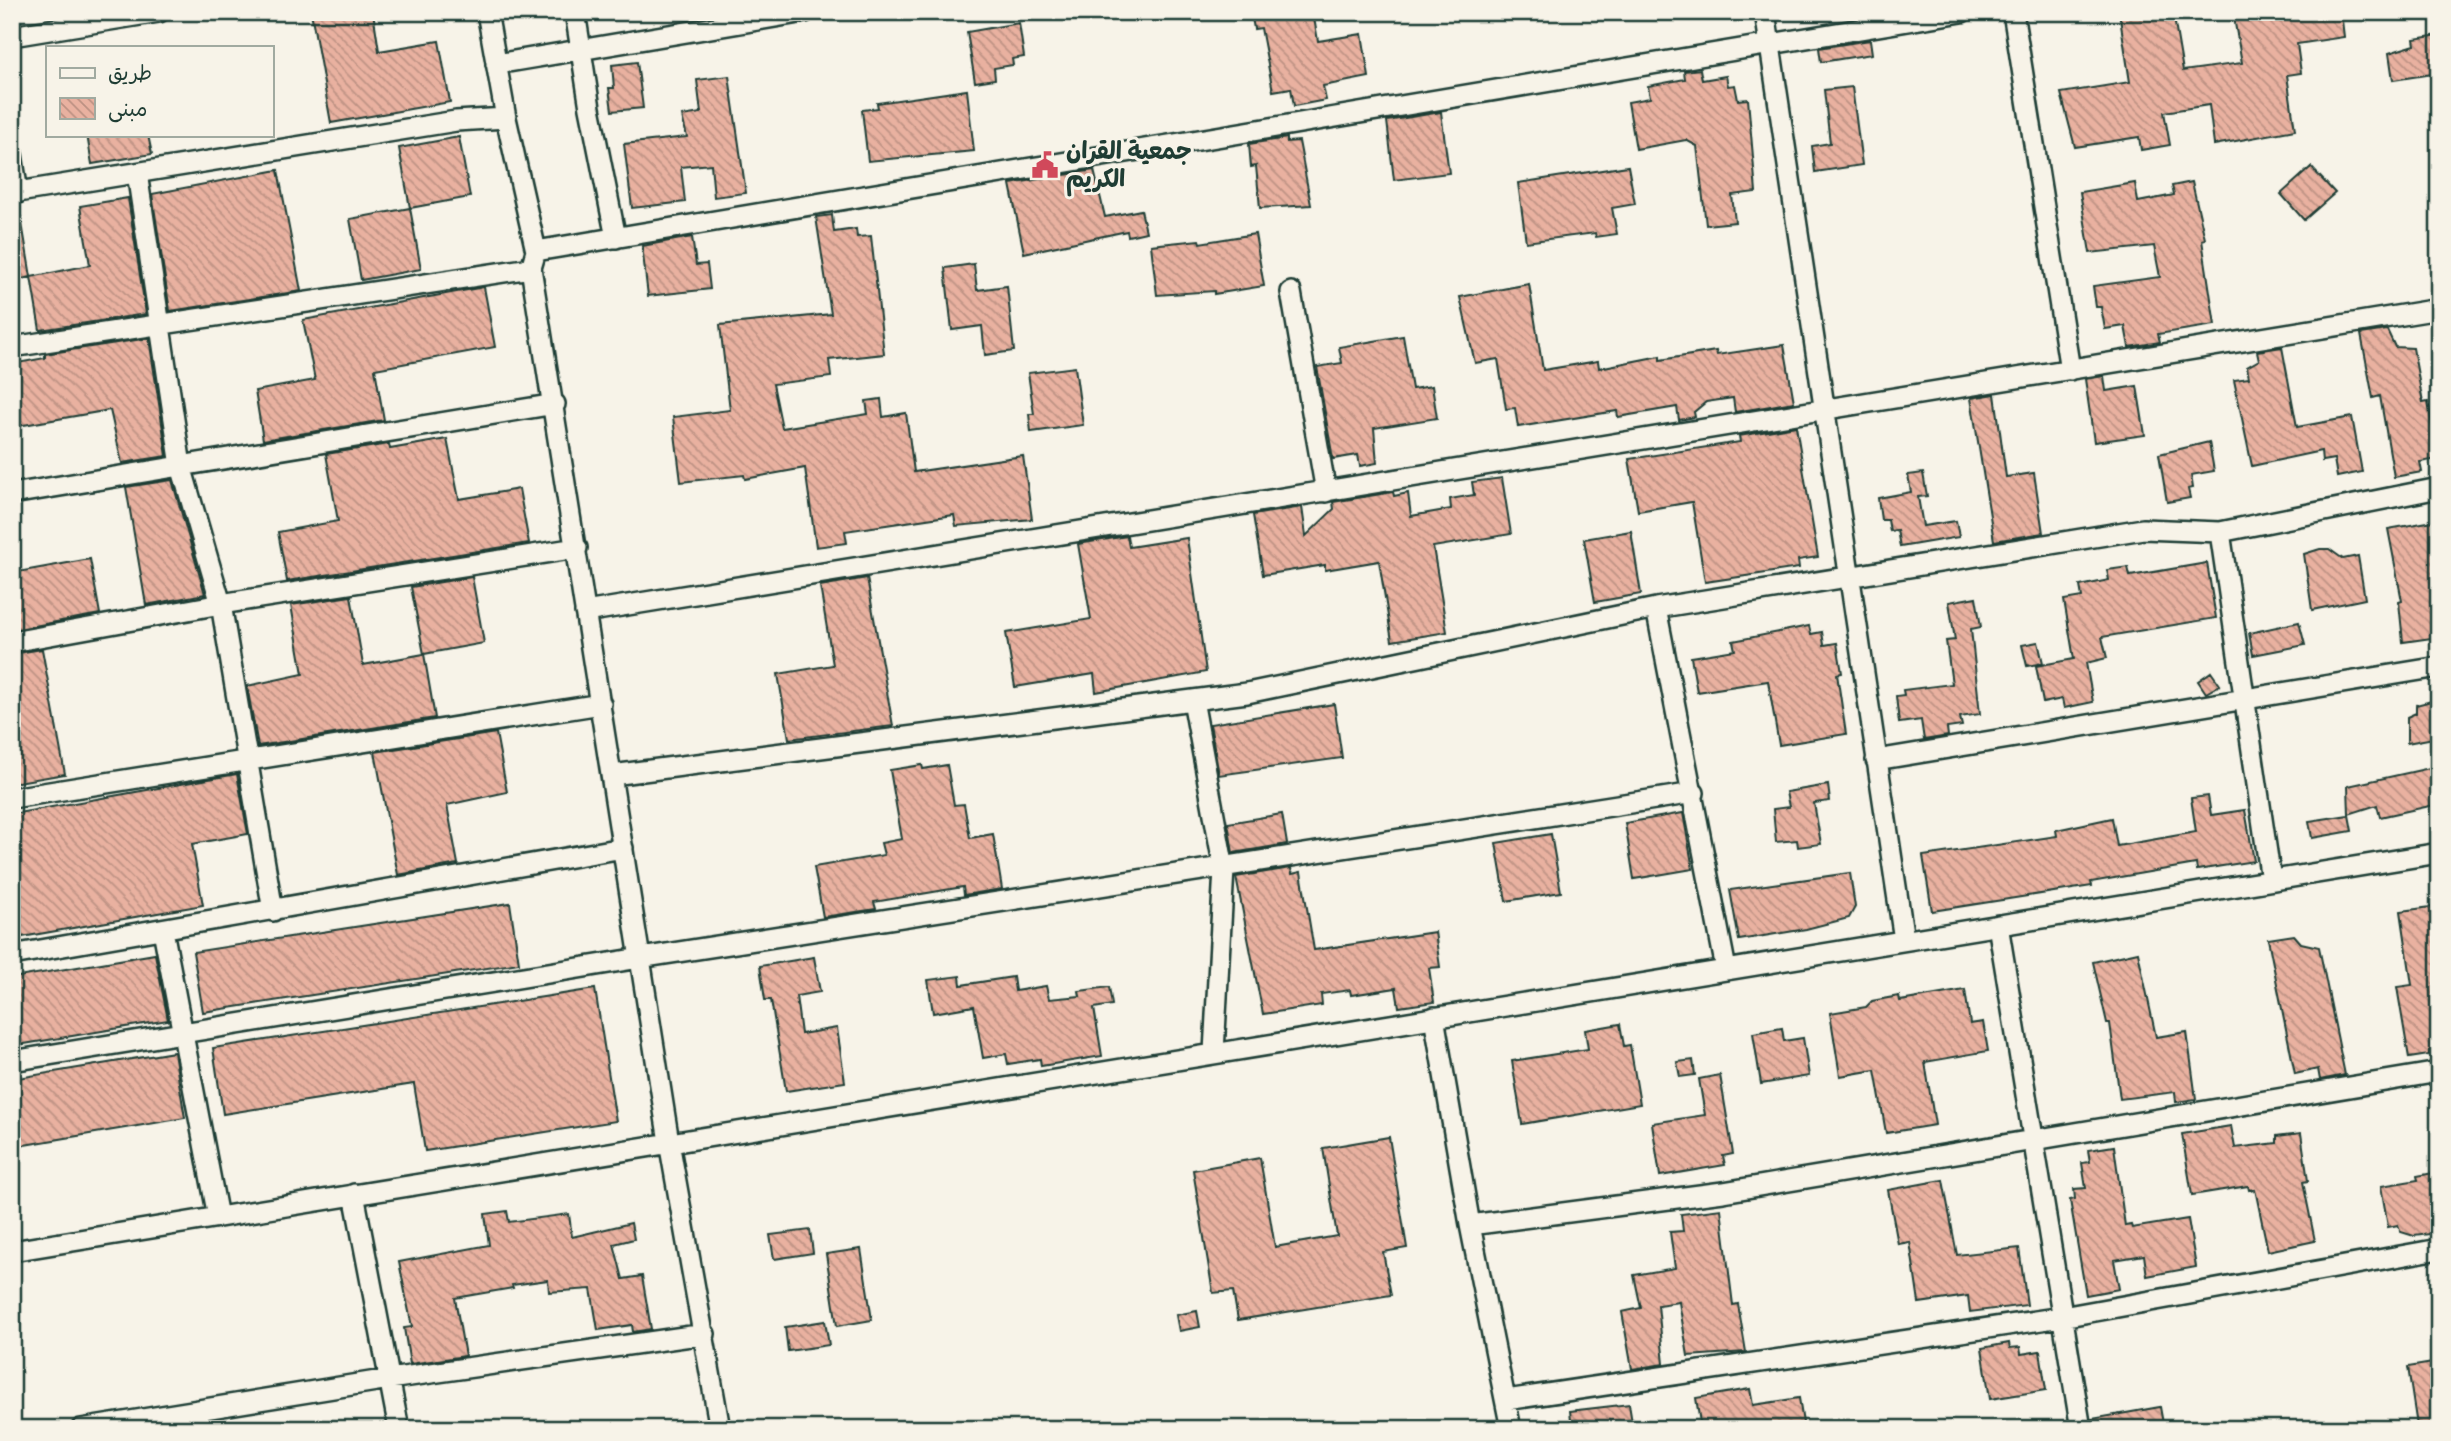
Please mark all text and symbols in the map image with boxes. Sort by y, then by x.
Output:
legend [46,46,273,136]
text: طريق [108,64,152,89]
text: مبنى [108,100,147,125]
place label: جمعية القران الكريم [1066,139,1192,197]
public building icon: جمعية القران الكريم [1030,150,1060,180]

